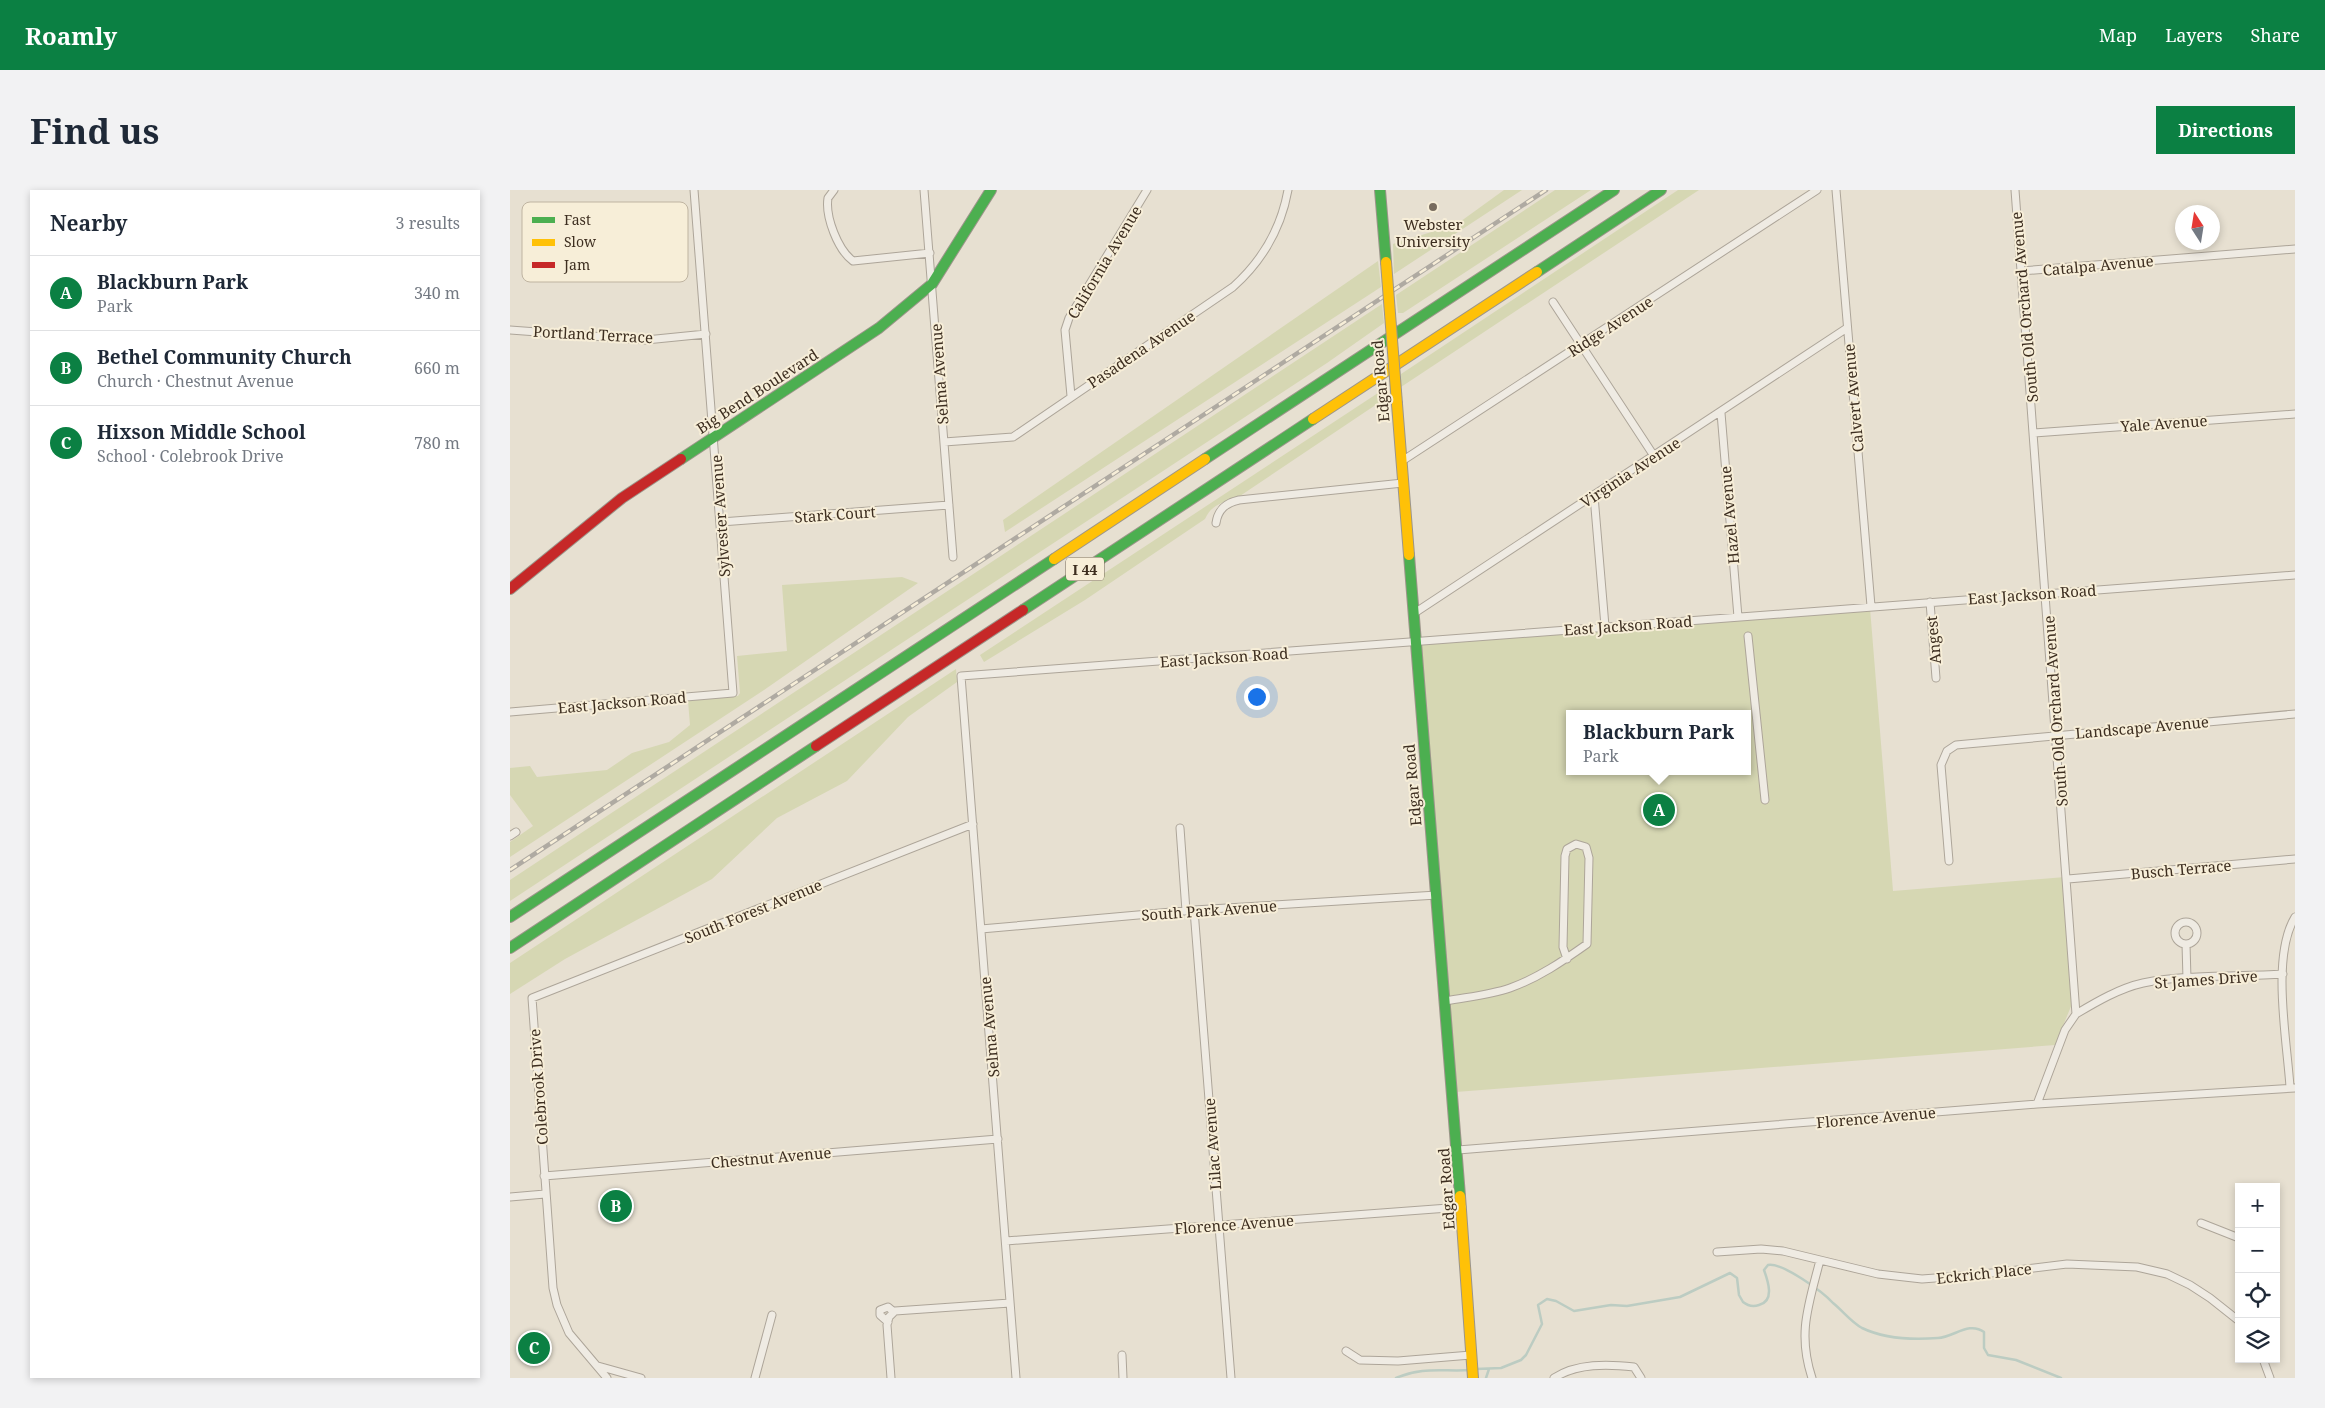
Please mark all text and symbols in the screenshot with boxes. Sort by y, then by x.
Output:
text: Roamly [25,19,117,52]
text: Map [2099,23,2137,47]
text: Layers [2165,23,2223,47]
text: Share [2251,23,2300,47]
button: Directions [2156,106,2295,154]
text: Find us [30,107,159,154]
marker: Webster University [1427,201,1439,213]
legend [522,202,688,282]
street label: California Avenue [1062,202,1146,322]
north arrow [2175,205,2220,250]
text: Nearby [50,209,128,237]
text: Fast [564,210,591,229]
street label: South Old Orchard Avenue [2006,211,2042,403]
text: 3 results [396,212,460,234]
place label: Webster University [1396,214,1471,251]
text: Slow [564,232,597,251]
street label: Catalpa Avenue [2042,250,2154,280]
text: Jam [563,255,590,274]
text: Blackburn Park [97,269,248,295]
text: A [60,282,72,304]
text: 340 m [414,282,460,304]
street label: Ridge Avenue [1564,291,1656,361]
text: Park [97,295,133,317]
street label: Pasadena Avenue [1083,306,1199,392]
street label: Portland Terrace [533,321,653,347]
street label: Selma Avenue [926,323,952,425]
street label: Edgar Road [1366,339,1394,423]
street label: Calvert Avenue [1838,343,1868,453]
text: Bethel Community Church [97,344,352,370]
street label: Big Bend Boulevard [692,344,822,438]
text: B [61,357,71,379]
text: 660 m [414,357,460,379]
text: Church · Chestnut Avenue [97,370,294,392]
street label: Yale Avenue [2119,410,2208,436]
text: Hixson Middle School [97,419,306,445]
text: C [61,432,71,454]
text: 780 m [414,432,460,454]
street label: Virginia Avenue [1576,432,1684,512]
text: School · Colebrook Drive [97,445,284,467]
street label: Sylvester Avenue [706,454,734,578]
street label: Hazel Avenue [1715,465,1743,565]
street label: Stark Court [794,501,876,527]
road number: I 44 [1066,558,1104,580]
street label: East Jackson Road [1967,580,2097,608]
street label: East Jackson Road [1563,611,1693,639]
street label: Angest [1921,615,1945,665]
street label: South Old Orchard Avenue [2038,615,2072,807]
street label: East Jackson Road [1159,643,1289,671]
your location [1244,684,1270,710]
street label: East Jackson Road [557,686,687,718]
popup [1566,710,1751,775]
street label: Landscape Avenue [2074,711,2210,743]
text: Blackburn Park [1583,719,1734,745]
street label: Edgar Road [1398,743,1426,827]
text: Park [1583,745,1619,767]
pin: A [1643,791,1675,829]
street label: Busch Terrace [2130,855,2232,883]
street label: South Forest Avenue [681,874,825,948]
street label: South Park Avenue [1141,895,1277,925]
street label: St James Drive [2154,965,2258,993]
street label: Selma Avenue [975,976,1003,1078]
street label: Colebrook Drive [524,1028,552,1146]
street label: Lilac Avenue [1199,1097,1225,1191]
street label: Florence Avenue [1815,1102,1937,1132]
street label: Chestnut Avenue [710,1142,832,1172]
street label: Edgar Road [1433,1147,1459,1231]
map controls [2235,1183,2280,1363]
button: + [2235,1183,2280,1228]
pin: B [600,1187,632,1225]
street label: Florence Avenue [1174,1210,1294,1238]
button: − [2235,1228,2280,1273]
street label: Eckrich Place [1935,1258,2033,1288]
button: locate [2235,1273,2280,1318]
button: layers [2235,1318,2280,1363]
pin: C [518,1329,550,1367]

